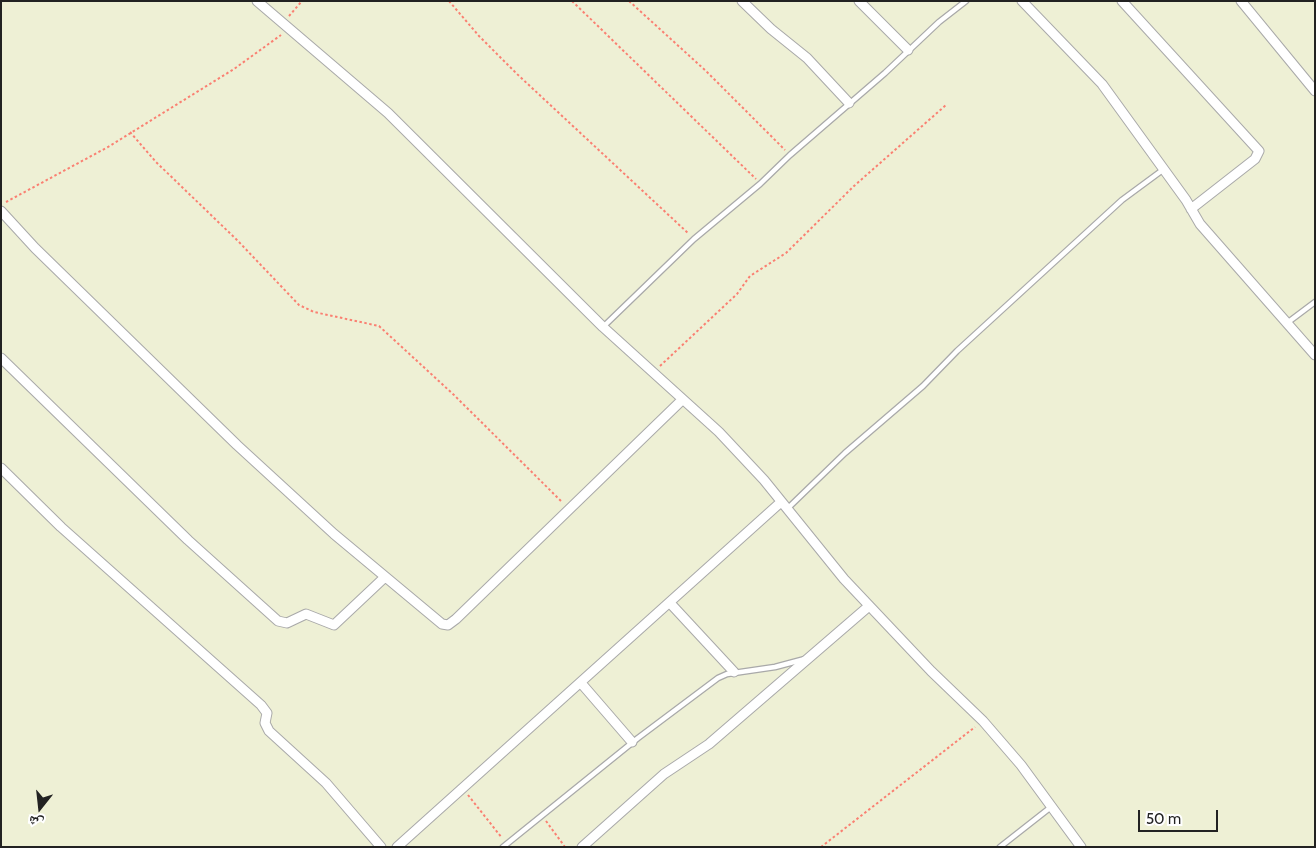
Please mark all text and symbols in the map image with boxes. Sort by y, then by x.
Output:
north arrow [15,783,65,833]
scale bar [1141,800,1221,832]
text: 50 m [1146,810,1181,828]
text: ش [26,812,45,833]

